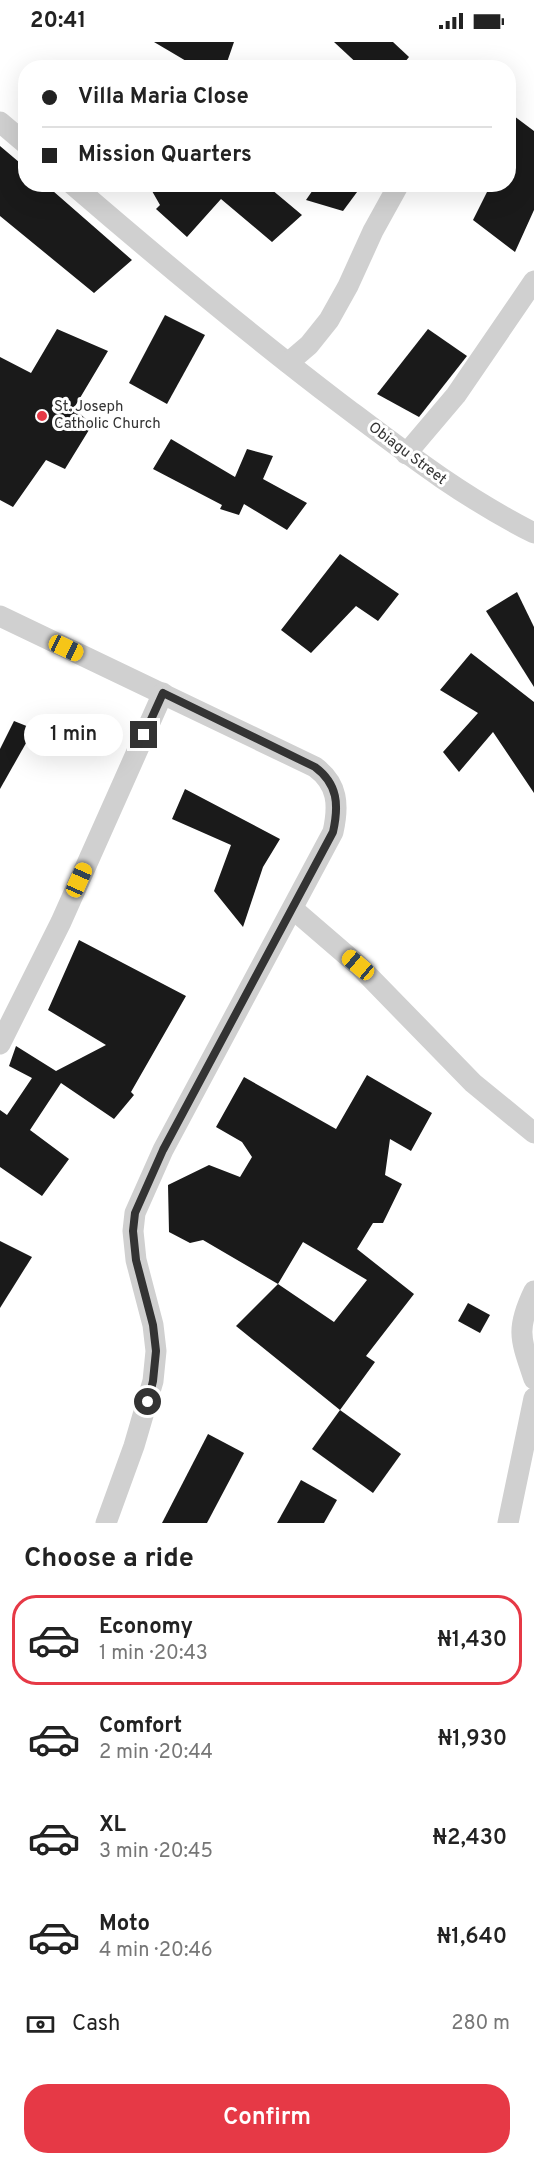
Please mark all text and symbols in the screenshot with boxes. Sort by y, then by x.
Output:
text: 20:41 [30,8,86,35]
text: Villa Maria Close [78,84,249,111]
text: Mission Quarters [78,142,252,169]
place label: St. Joseph Catholic Church [54,398,161,434]
marker: St. Joseph Catholic Church [35,409,49,423]
street label: Obiagu Street [364,418,450,490]
car [46,632,86,664]
callout: 1 min [24,714,123,756]
route end [130,721,157,748]
text: 1 min [50,722,97,748]
car [63,860,95,900]
car [338,947,378,983]
route start [134,1388,161,1415]
text: Choose a ride [24,1542,194,1576]
icon: car [27,1613,81,1667]
text: Economy [99,1614,193,1641]
text: ₦1,430 [437,1627,507,1654]
text: 1 min · 20:43 [99,1641,208,1667]
icon: car [27,1712,81,1766]
text: Comfort [99,1713,182,1740]
text: ₦1,930 [438,1726,507,1753]
text: 2 min · 20:44 [99,1740,213,1766]
icon: car [27,1811,81,1865]
text: XL [99,1812,126,1839]
text: ₦2,430 [432,1825,507,1852]
text: 3 min · 20:45 [99,1839,213,1865]
icon: car [27,1910,81,1964]
text: Moto [99,1911,150,1938]
text: ₦1,640 [437,1924,507,1951]
text: 4 min · 20:46 [99,1938,213,1964]
icon: cash [24,2008,57,2041]
text: Cash [72,2011,121,2038]
text: 280 m [451,2011,510,2037]
button: Confirm [24,2084,510,2153]

